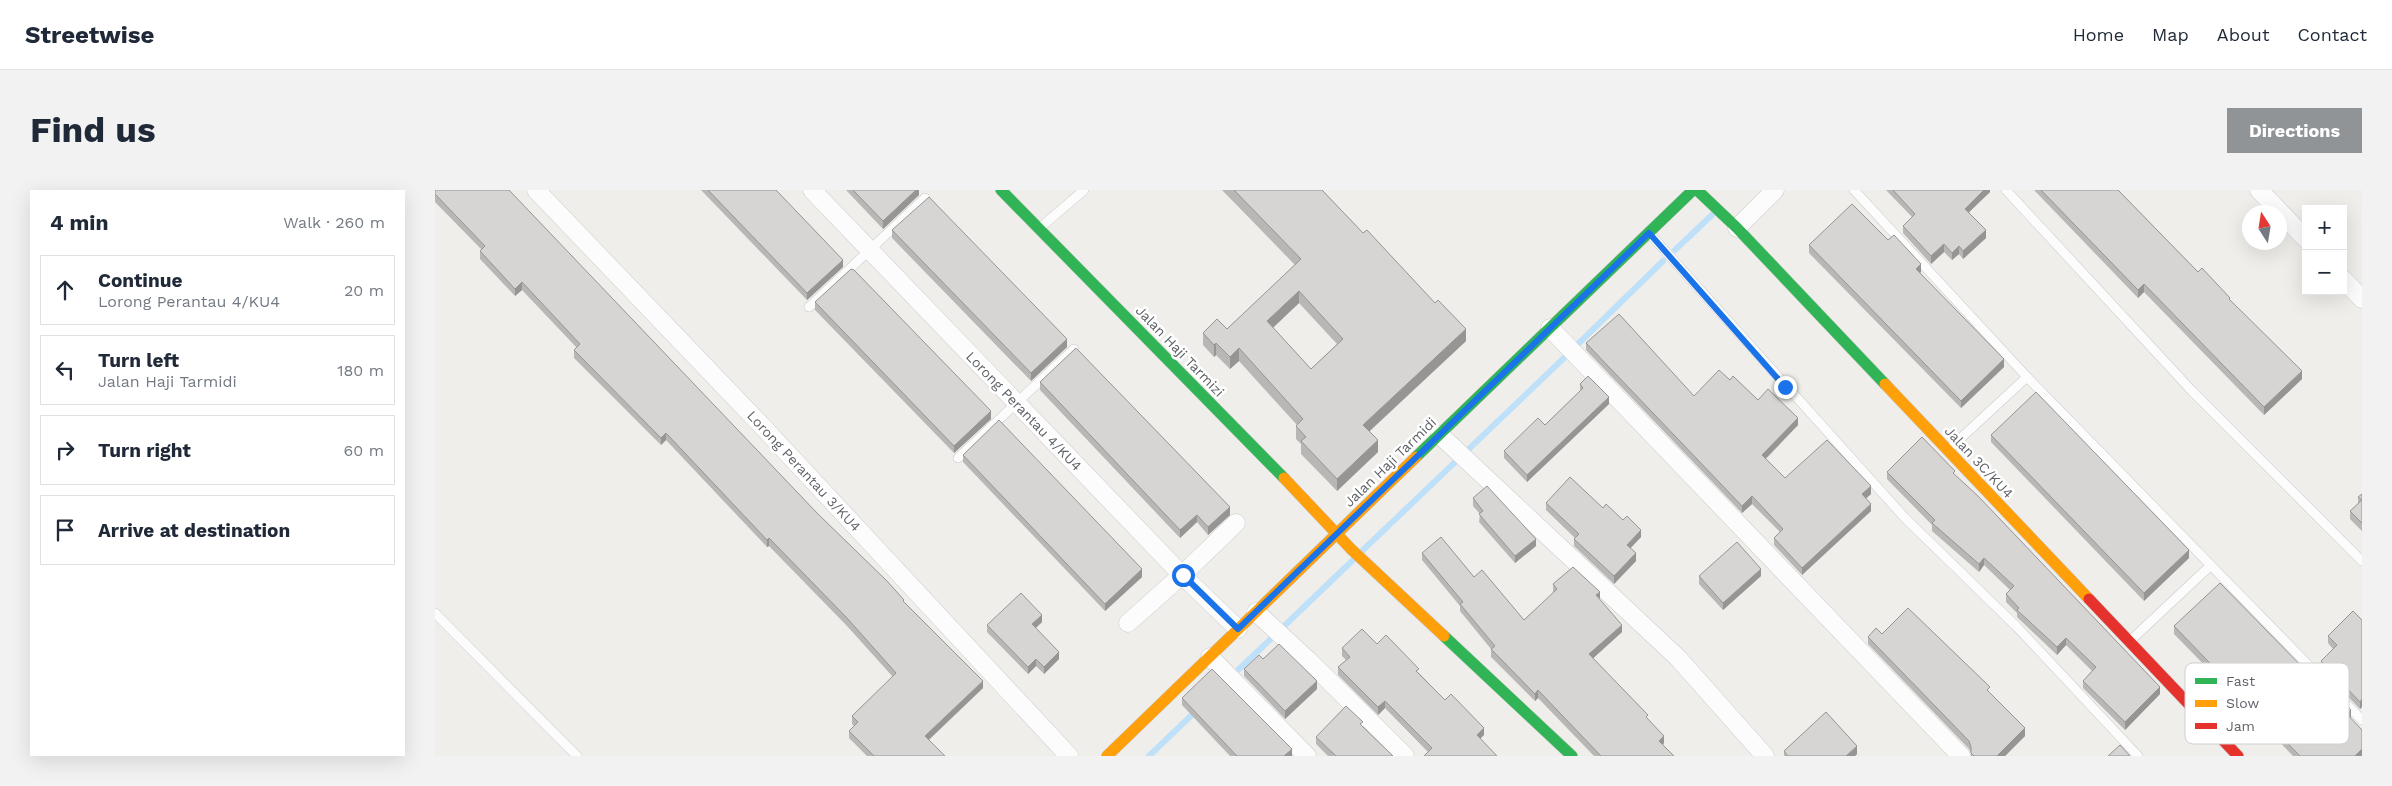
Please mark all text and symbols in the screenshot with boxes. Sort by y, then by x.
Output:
text: Streetwise [25,21,154,49]
text: Home [2073,24,2124,45]
text: Map [2152,24,2189,45]
text: About [2217,24,2269,45]
text: Contact [2297,24,2367,45]
button: Directions [2227,108,2362,153]
text: Find us [30,109,156,151]
north arrow [2242,205,2287,250]
map controls [2302,205,2347,295]
button: + [2302,205,2347,250]
text: 4 min [50,210,108,235]
text: Walk · 260 m [283,213,385,232]
button: − [2302,250,2347,295]
text: Continue [98,269,182,292]
icon: ahead [51,276,79,304]
text: 20 m [344,281,384,300]
text: Lorong Perantau 4/KU4 [98,292,280,311]
street label: Jalan Haji Tarmizi [1133,302,1227,400]
street label: Lorong Perantau 4/KU4 [963,348,1085,474]
text: Turn left [98,349,179,372]
icon: left [51,356,79,384]
text: 180 m [337,361,384,380]
text: Jalan Haji Tarmidi [98,372,237,391]
route end [1774,376,1797,399]
street label: Lorong Perantau 3/KU4 [744,407,864,535]
street label: Jalan Haji Tarmidi [1341,414,1439,510]
street label: Jalan 3C/KU4 [1942,423,2016,501]
icon: right [51,436,79,464]
text: Turn right [98,439,191,462]
text: 60 m [344,441,384,460]
icon: arrive [51,516,79,544]
text: Arrive at destination [98,519,290,542]
route start [1172,564,1195,587]
legend [2185,663,2349,744]
text: Fast [2226,673,2255,689]
text: Slow [2226,695,2259,711]
text: Jam [2226,718,2255,734]

